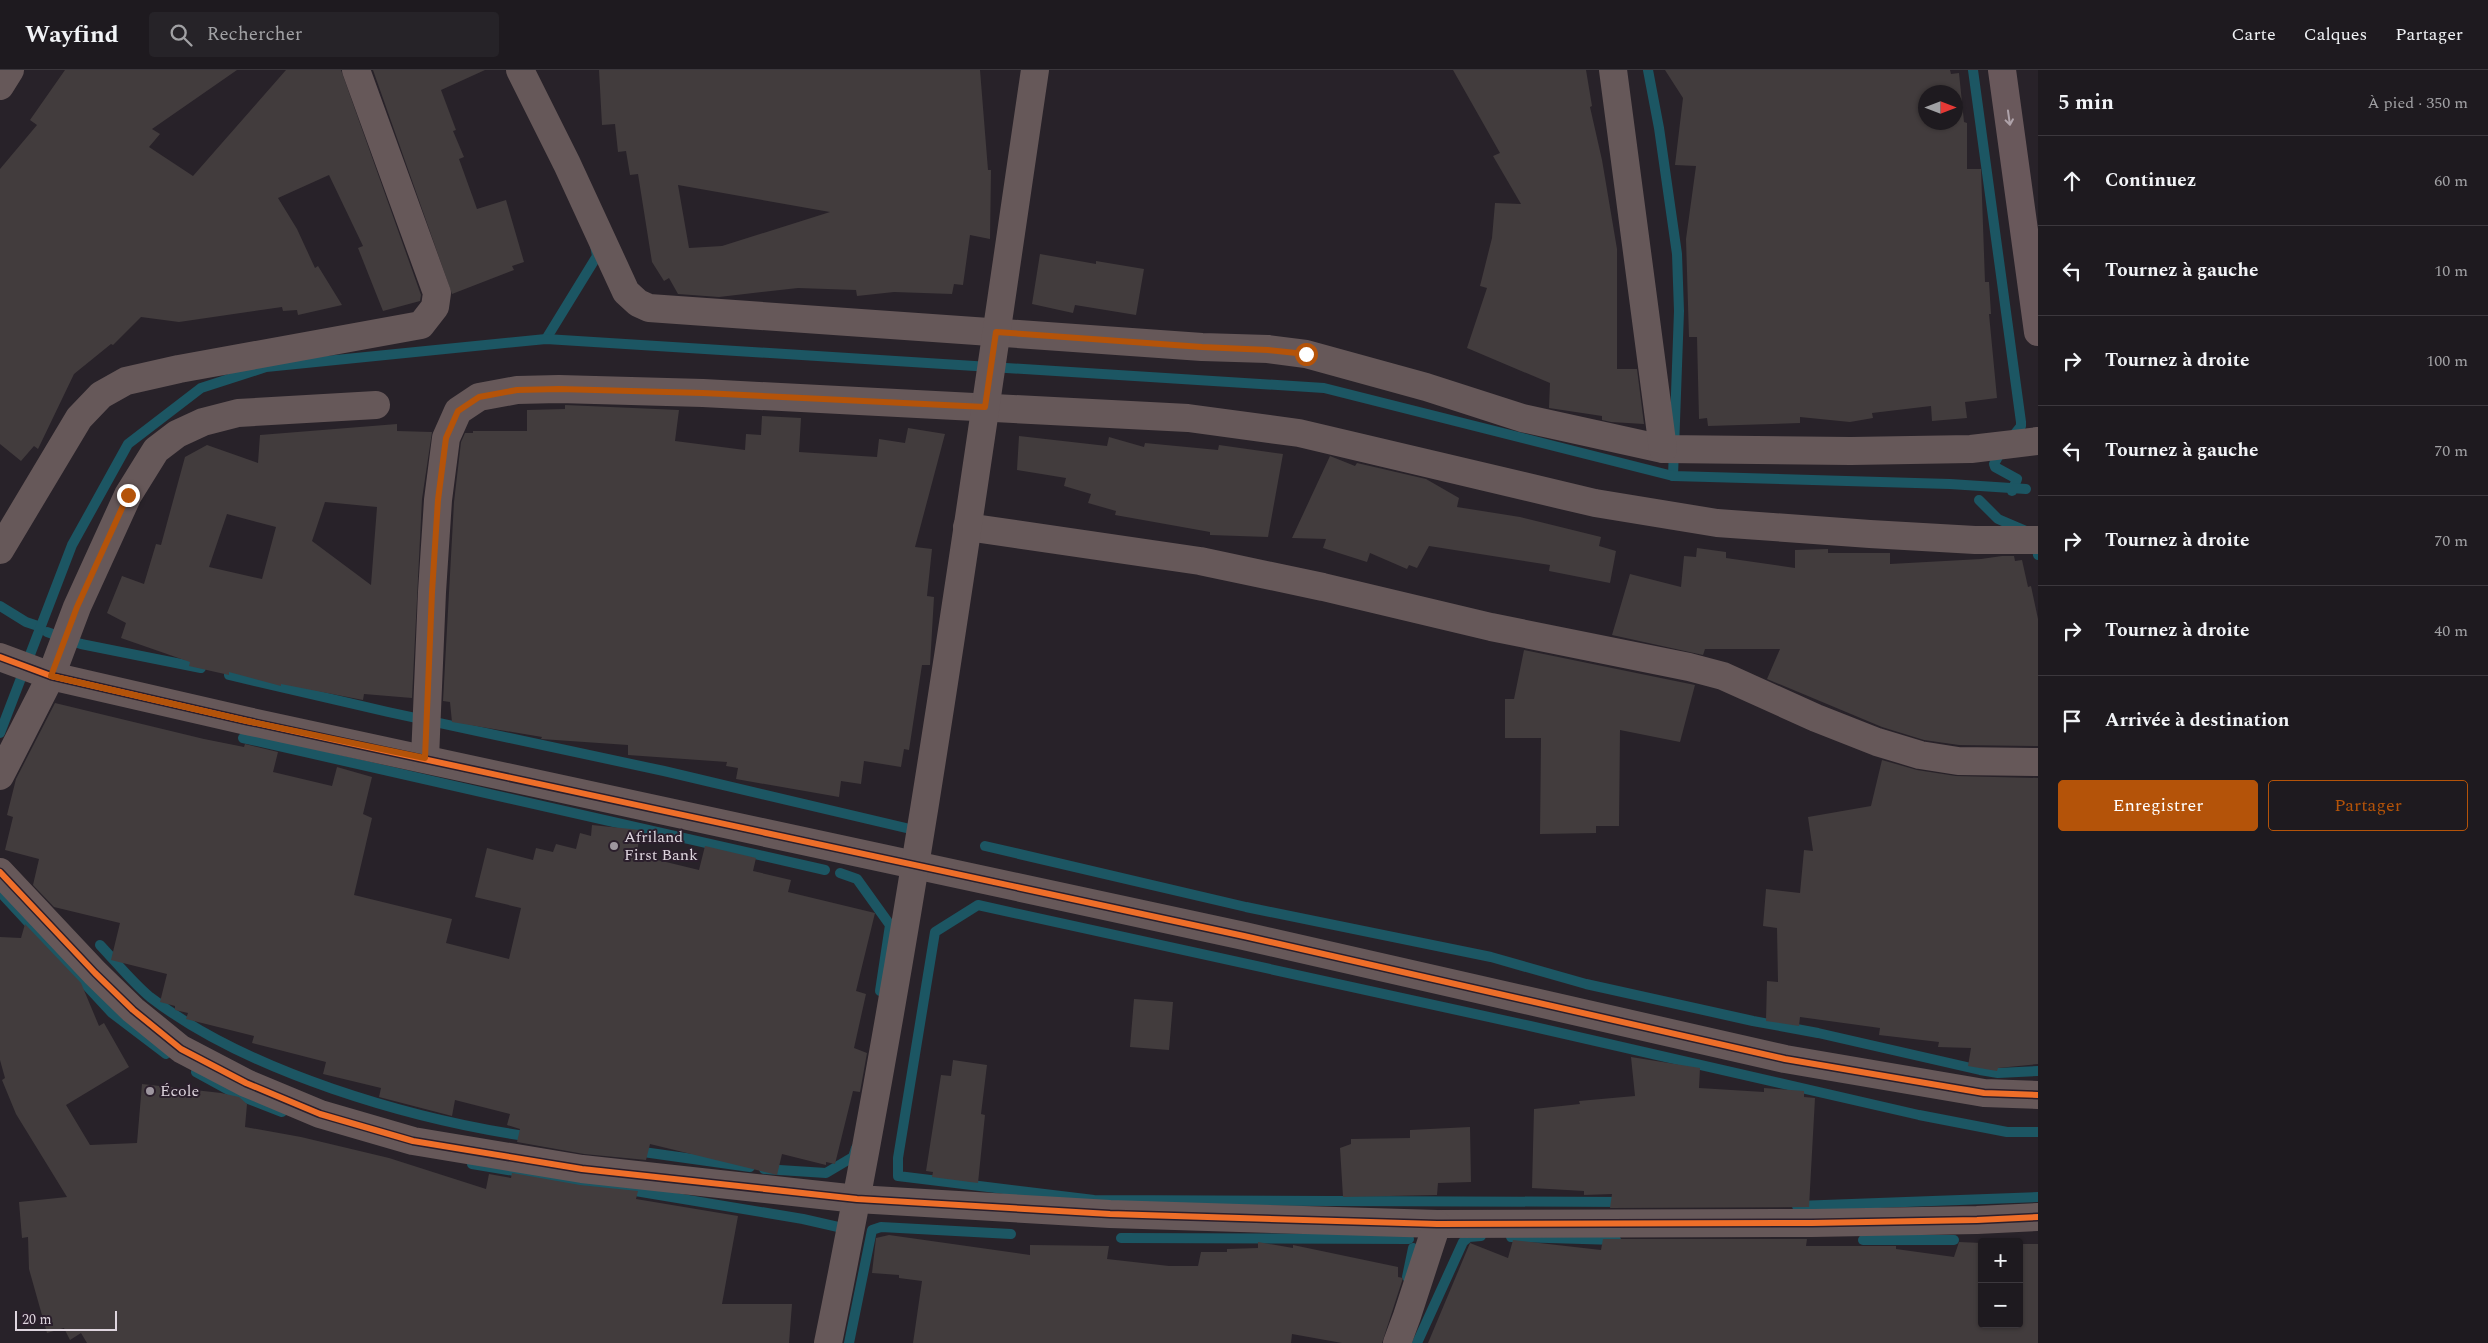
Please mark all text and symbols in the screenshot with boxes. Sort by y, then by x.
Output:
search box [149,12,499,57]
text: Wayfind [25,17,119,53]
text: Rechercher [207,20,302,49]
icon: search [167,21,195,49]
text: Carte [2232,21,2276,48]
text: Calques [2304,21,2367,48]
text: Partager [2395,21,2463,48]
north arrow [1918,85,1963,130]
text: 5 min [2058,87,2114,119]
text: À pied · 350 m [2367,91,2468,115]
one-way arrow [2004,110,2014,126]
text: Continuez [2105,166,2196,195]
icon: ahead [2058,167,2086,195]
text: 60 m [2434,169,2468,193]
text: Tournez à gauche [2105,256,2258,285]
icon: left [2058,257,2086,285]
text: 10 m [2434,259,2468,283]
route start [1295,343,1318,366]
text: Tournez à droite [2105,346,2249,375]
icon: right [2058,347,2086,375]
text: 100 m [2426,349,2468,373]
text: Tournez à gauche [2105,436,2258,465]
icon: left [2058,437,2086,465]
text: 70 m [2434,439,2468,463]
route end [117,484,140,507]
text: Tournez à droite [2105,526,2249,555]
icon: right [2058,527,2086,555]
text: 70 m [2434,529,2468,553]
text: Tournez à droite [2105,616,2249,645]
icon: right [2058,617,2086,645]
text: 40 m [2434,619,2468,643]
text: Arrivée à destination [2105,706,2289,735]
icon: arrive [2058,707,2086,735]
button: Enregistrer [2058,780,2258,831]
button: Partager [2268,780,2468,831]
place label: Afriland First Bank [624,825,698,867]
marker: Afriland First Bank [608,840,620,852]
place label: École [160,1079,199,1103]
marker: École [144,1085,156,1097]
map controls [1978,1238,2023,1328]
button: + [1978,1238,2023,1283]
button: − [1978,1283,2023,1328]
scale bar [15,1308,118,1331]
text: 20 m [22,1309,52,1330]

